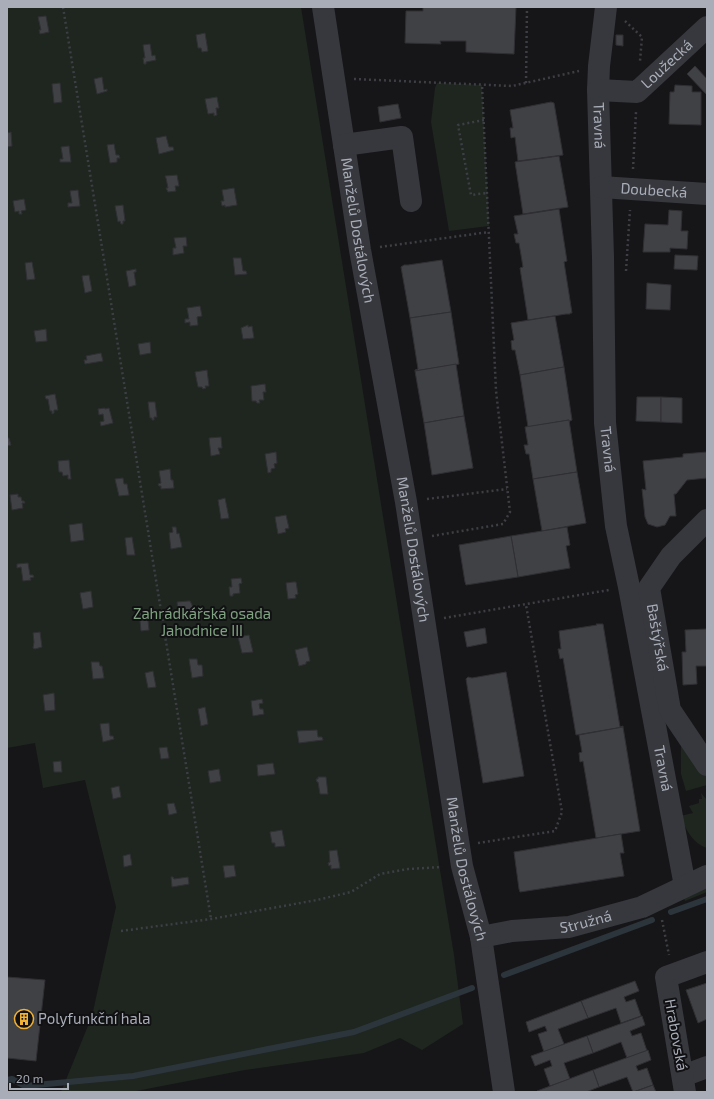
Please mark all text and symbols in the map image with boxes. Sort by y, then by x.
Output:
street label: Loužecká [637,35,696,92]
street label: Travná [590,102,610,149]
street label: Manželů Dostálových [338,156,379,304]
street label: Doubecká [620,178,688,201]
street label: Travná [597,425,620,473]
street label: Manželů Dostálových [394,475,434,623]
street label: Baštýřská [644,602,673,673]
park label: Zahrádkářská osada Jahodnice III [133,604,271,639]
street label: Travná [651,744,677,793]
street label: Manželů Dostálových [443,795,492,943]
street label: Stružná [559,906,613,936]
street label: Hrabovská [662,997,692,1072]
building icon: Polyfunkční hala [13,1008,35,1030]
place label: Polyfunkční hala [38,1009,151,1027]
scale bar [10,1065,68,1091]
text: 20 m [16,1071,43,1085]

